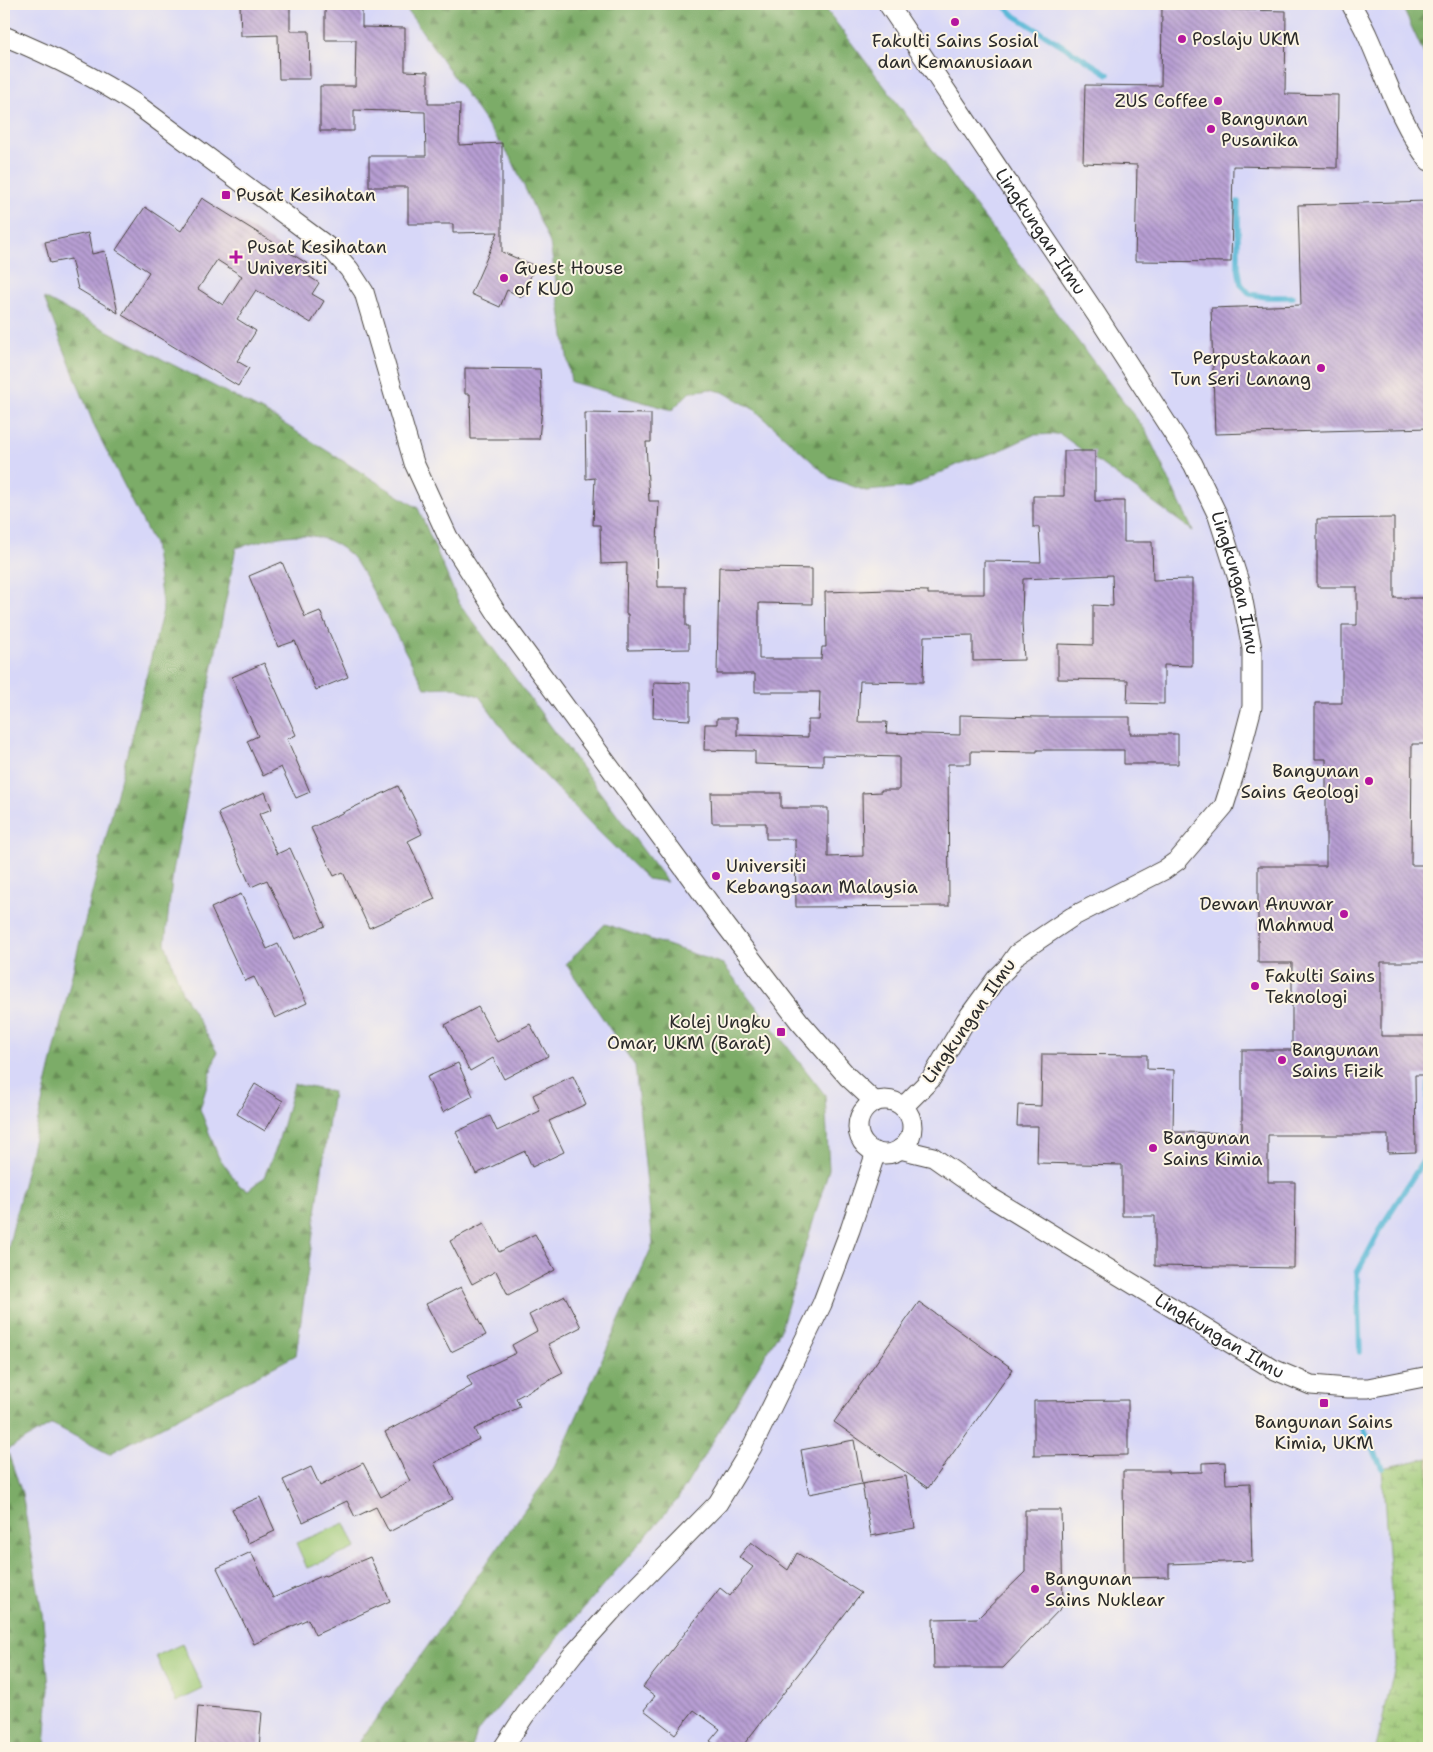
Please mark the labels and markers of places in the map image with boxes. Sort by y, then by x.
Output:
marker: Fakulti Sains Sosial dan Kemanusiaan [949,16,961,28]
place label: Poslaju UKM [1192,27,1300,51]
place label: Fakulti Sains Sosial dan Kemanusiaan [872,29,1039,74]
marker: Poslaju UKM [1176,33,1188,45]
place label: ZUS Coffee [1115,89,1208,113]
marker: ZUS Coffee [1212,95,1224,107]
place label: Bangunan Pusanika [1221,107,1308,152]
marker: Bangunan Pusanika [1205,123,1217,135]
place label: Pusat Kesihatan [236,183,376,207]
marker: Pusat Kesihatan [220,189,232,201]
place label: Pusat Kesihatan Universiti [247,235,387,280]
marker: Pusat Kesihatan Universiti [229,250,243,264]
place label: Guest House of KUO [514,256,623,301]
marker: Guest House of KUO [498,272,510,284]
place label: Perpustakaan Tun Seri Lanang [1171,346,1311,391]
marker: Perpustakaan Tun Seri Lanang [1315,362,1327,374]
place label: Bangunan Sains Geologi [1241,759,1359,804]
marker: Bangunan Sains Geologi [1363,775,1375,787]
place label: Universiti Kebangsaan Malaysia [726,854,918,899]
marker: Universiti Kebangsaan Malaysia [710,870,722,882]
place label: Dewan Anuwar Mahmud [1200,892,1334,937]
marker: Dewan Anuwar Mahmud [1338,908,1350,920]
place label: Fakulti Sains Teknologi [1265,964,1375,1009]
marker: Fakulti Sains Teknologi [1249,980,1261,992]
place label: Kolej Ungku Omar, UKM (Barat) [607,1010,771,1055]
marker: Kolej Ungku Omar, UKM (Barat) [775,1026,787,1038]
place label: Bangunan Sains Fizik [1292,1038,1384,1083]
marker: Bangunan Sains Fizik [1276,1054,1288,1066]
place label: Bangunan Sains Kimia [1163,1126,1262,1171]
marker: Bangunan Sains Kimia [1147,1142,1159,1154]
marker: Bangunan Sains Kimia, UKM [1318,1397,1330,1409]
place label: Bangunan Sains Kimia, UKM [1255,1410,1393,1455]
place label: Bangunan Sains Nuklear [1045,1567,1165,1612]
marker: Bangunan Sains Nuklear [1029,1583,1041,1595]

